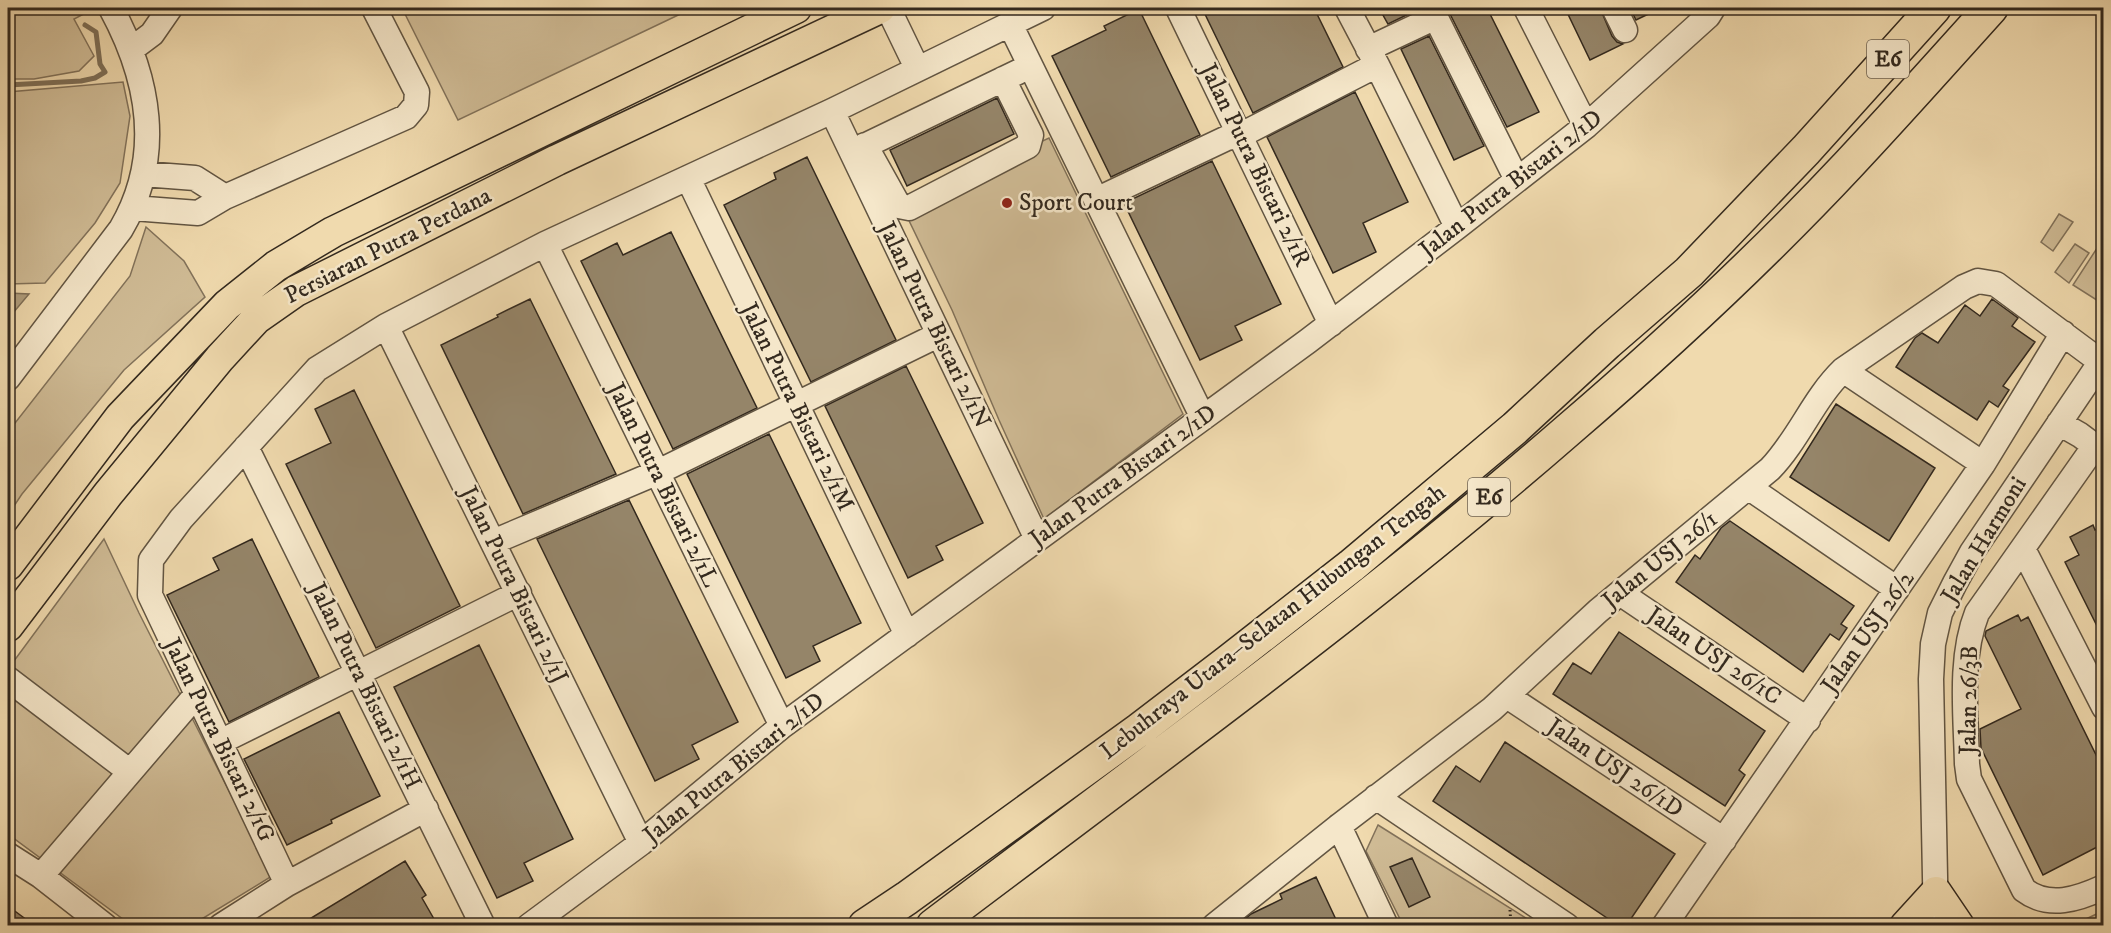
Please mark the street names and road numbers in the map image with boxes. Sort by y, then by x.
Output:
road number: E6 [1867,40,1909,78]
street label: Jalan Putra Bistari 2/1R [1192,57,1317,272]
street label: Jalan Putra Bistari 2/1D [1412,103,1609,266]
street label: Persiaran Putra Perdana [279,180,497,311]
street label: Jalan Putra Bistari 2/1N [870,215,997,433]
street label: Jalan Putra Bistari 2/1M [733,296,861,516]
street label: Jalan Putra Bistari 2/1L [600,376,726,592]
street label: Jalan Putra Bistari 2/1D [1022,398,1223,555]
street label: Jalan Harmoni [1934,471,2033,610]
street label: Lebuhraya Utara–Selatan Hubungan Tengah [1094,477,1452,766]
road number: E6 [1468,478,1510,516]
street label: Jalan Putra Bistari 2/1J [452,480,575,689]
street label: Jalan USJ 26/1 [1595,504,1724,617]
street label: Jalan USJ 26/2 [1814,565,1921,701]
street label: Jalan Putra Bistari 2/1H [301,576,428,794]
street label: Jalan USJ 26/1C [1639,599,1787,712]
street label: Jalan Putra Bistari 2/1G [156,631,281,847]
street label: Jalan 26/3B [1953,645,1985,757]
street label: Jalan Putra Bistari 2/1D [636,686,831,851]
street label: Jalan USJ 26/1D [1540,710,1689,825]

